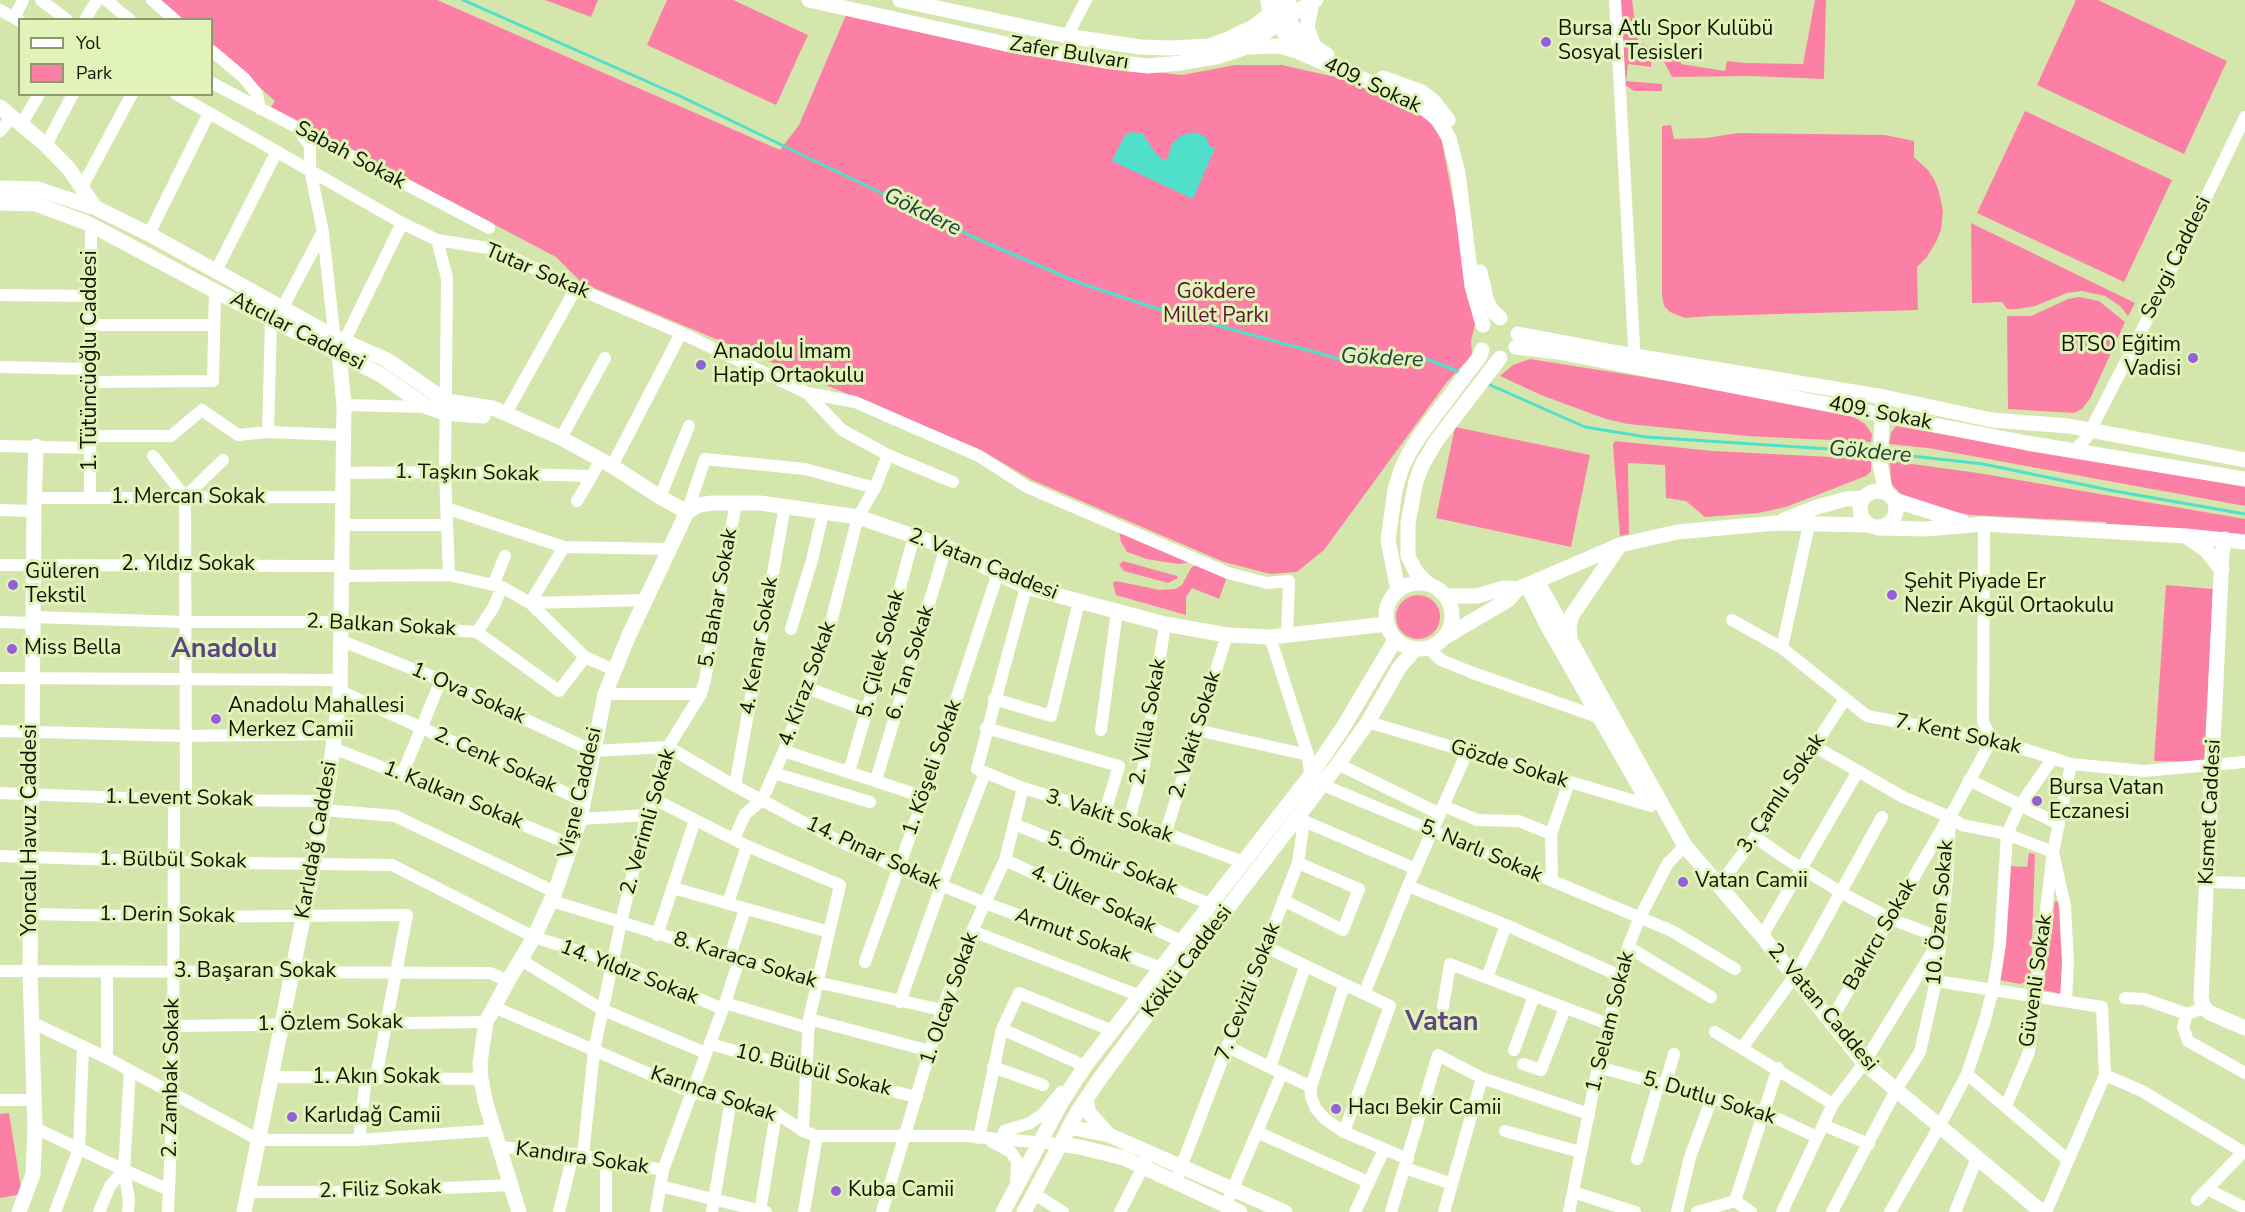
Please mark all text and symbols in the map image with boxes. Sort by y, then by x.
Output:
place label: Bursa Atlı Spor Kulübü Sosyal Tesisleri [1558,17,1773,67]
legend [18,18,213,96]
text: Yol [76,31,101,55]
street label: Zafer Bulvarı [1008,32,1130,76]
marker: Bursa Atlı Spor Kulübü Sosyal Tesisleri [1539,35,1553,49]
street label: 409. Sokak [1319,52,1425,120]
text: Park [76,61,112,85]
street label: Sabah Sokak [291,116,409,196]
water label: Gökdere [879,183,965,243]
street label: Sevgi Caddesi [2137,193,2217,323]
street label: Tutar Sokak [481,239,593,305]
street label: 1. Tütüncüoğlu Caddesi [78,250,104,472]
park label: Gökdere Millet Parkı [1163,280,1269,330]
street label: Atıcılar Caddesi [225,287,369,377]
place label: BTSO Eğitim Vadisi [2061,333,2181,383]
place label: Anadolu İmam Hatip Ortaokulu [713,340,865,390]
water label: Gökdere [1340,344,1424,374]
marker: BTSO Eğitim Vadisi [2186,351,2200,365]
marker: Anadolu İmam Hatip Ortaokulu [694,358,708,372]
street label: 409. Sokak [1826,392,1934,436]
water label: Gökdere [1828,436,1912,470]
street label: 1. Taşkın Sokak [395,460,539,488]
street label: 1. Mercan Sokak [111,485,265,511]
street label: 2. Vatan Caddesi [905,524,1061,606]
street label: 5. Bahar Sokak [694,527,744,669]
street label: 2. Yıldız Sokak [121,552,255,578]
place label: Güleren Tekstil [25,560,100,610]
place label: Şehit Piyade Er Nezir Akgül Ortaokulu [1904,570,2114,620]
street label: 4. Kenar Sokak [735,575,785,717]
marker: Güleren Tekstil [6,578,20,592]
street label: 5. Çilek Sokak [853,587,911,721]
marker: Şehit Piyade Er Nezir Akgül Ortaokulu [1885,588,1899,602]
street label: 6. Tan Sokak [882,602,940,724]
street label: 2. Balkan Sokak [306,609,456,643]
street label: 4. Kiraz Sokak [774,618,842,750]
district label: Anadolu [171,634,277,666]
place label: Miss Bella [24,636,121,662]
marker: Miss Bella [5,642,19,656]
street label: 2. Villa Sokak [1126,657,1172,787]
street label: 1. Ova Sokak [407,658,529,730]
street label: 2. Vakit Sokak [1165,668,1227,802]
place label: Anadolu Mahallesi Merkez Camii [228,694,404,744]
street label: 1. Köşeli Sokak [898,697,968,839]
street label: 7. Kent Sokak [1893,709,2023,761]
marker: Anadolu Mahallesi Merkez Camii [209,712,223,726]
street label: 2. Cenk Sokak [430,723,560,799]
street label: Yoncalı Havuz Caddesi [18,724,44,936]
street label: Vişne Caddesi [554,725,608,861]
street label: 3. Çamlı Sokak [1733,729,1831,859]
street label: Gözde Sokak [1447,735,1571,795]
street label: Kısmet Caddesi [2195,739,2227,885]
street label: 2. Verimli Sokak [616,746,682,898]
street label: 1. Kalkan Sokak [379,756,527,836]
street label: Karlıdağ Caddesi [291,759,343,921]
place label: Bursa Vatan Eczanesi [2049,776,2164,826]
street label: 1. Levent Sokak [105,785,253,813]
street label: 3. Vakit Sokak [1042,785,1176,849]
marker: Bursa Vatan Eczanesi [2030,794,2044,808]
street label: 14. Pınar Sokak [802,812,944,896]
street label: 5. Narlı Sokak [1416,815,1546,889]
street label: 5. Ömür Sokak [1043,826,1181,902]
street label: 10. Özen Sokak [1922,839,1960,987]
street label: 1. Bülbül Sokak [99,847,247,875]
street label: 4. Ülker Sokak [1026,860,1160,940]
place label: Vatan Camii [1695,869,1808,895]
marker: Vatan Camii [1676,875,1690,889]
street label: Bakırcı Sokak [1839,875,1923,995]
street label: Köklü Caddesi [1138,901,1238,1023]
street label: 1. Derin Sokak [99,902,235,930]
street label: Armut Sokak [1011,903,1135,969]
street label: Güvenli Sokak [2015,913,2059,1049]
street label: 7. Cevizli Sokak [1211,919,1287,1065]
street label: 8. Karaca Sokak [670,927,820,995]
street label: 1. Olcay Sokak [916,929,984,1069]
street label: 14. Yıldız Sokak [556,935,702,1011]
street label: 2. Vatan Caddesi [1761,939,1883,1077]
street label: 1. Selam Sokak [1581,949,1641,1095]
street label: 3. Başaran Sokak [174,959,336,985]
street label: 2. Zambak Sokak [158,998,186,1158]
district label: Vatan [1405,1007,1479,1039]
street label: 1. Özlem Sokak [257,1010,403,1038]
street label: 10. Bülbül Sokak [732,1039,894,1103]
street label: Karınca Sokak [647,1062,779,1128]
street label: 1. Akın Sokak [312,1065,440,1091]
street label: 5. Dutlu Sokak [1640,1067,1778,1131]
place label: Hacı Bekir Camii [1348,1096,1501,1122]
marker: Hacı Bekir Camii [1329,1102,1343,1116]
place label: Karlıdağ Camii [304,1104,441,1130]
marker: Karlıdağ Camii [285,1110,299,1124]
street label: Kandıra Sokak [514,1137,650,1181]
street label: 2. Filiz Sokak [319,1175,441,1205]
place label: Kuba Camii [848,1178,954,1204]
marker: Kuba Camii [829,1184,843,1198]

